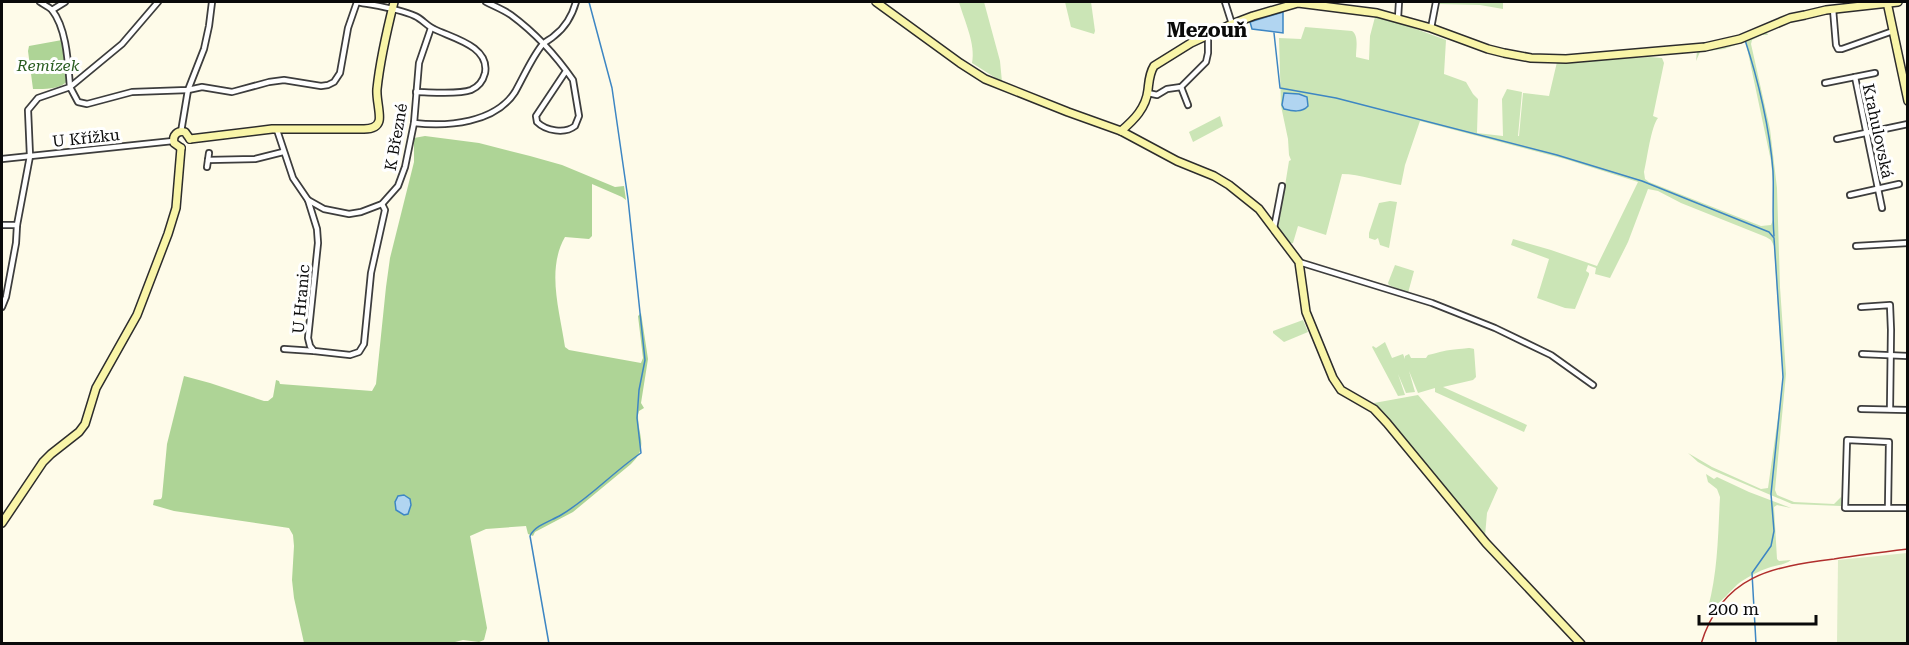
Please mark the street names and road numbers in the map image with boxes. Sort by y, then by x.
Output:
street label: Krahulovská [1859,82,1897,180]
street label: K Březné [381,102,411,172]
street label: U Křížku [51,125,121,151]
street label: U Hranic [288,263,314,335]

